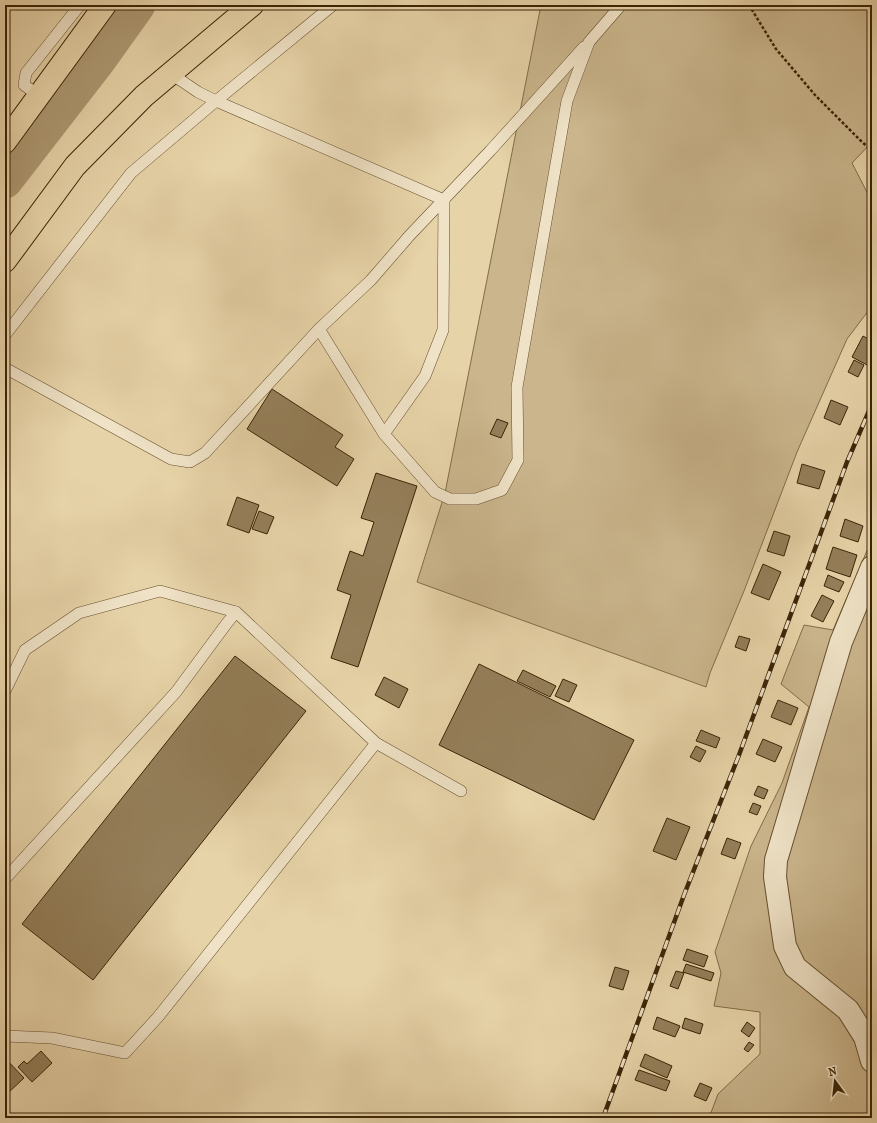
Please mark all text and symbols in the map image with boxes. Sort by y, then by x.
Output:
north arrow [815,1061,855,1101]
text: N [827,1064,839,1079]

